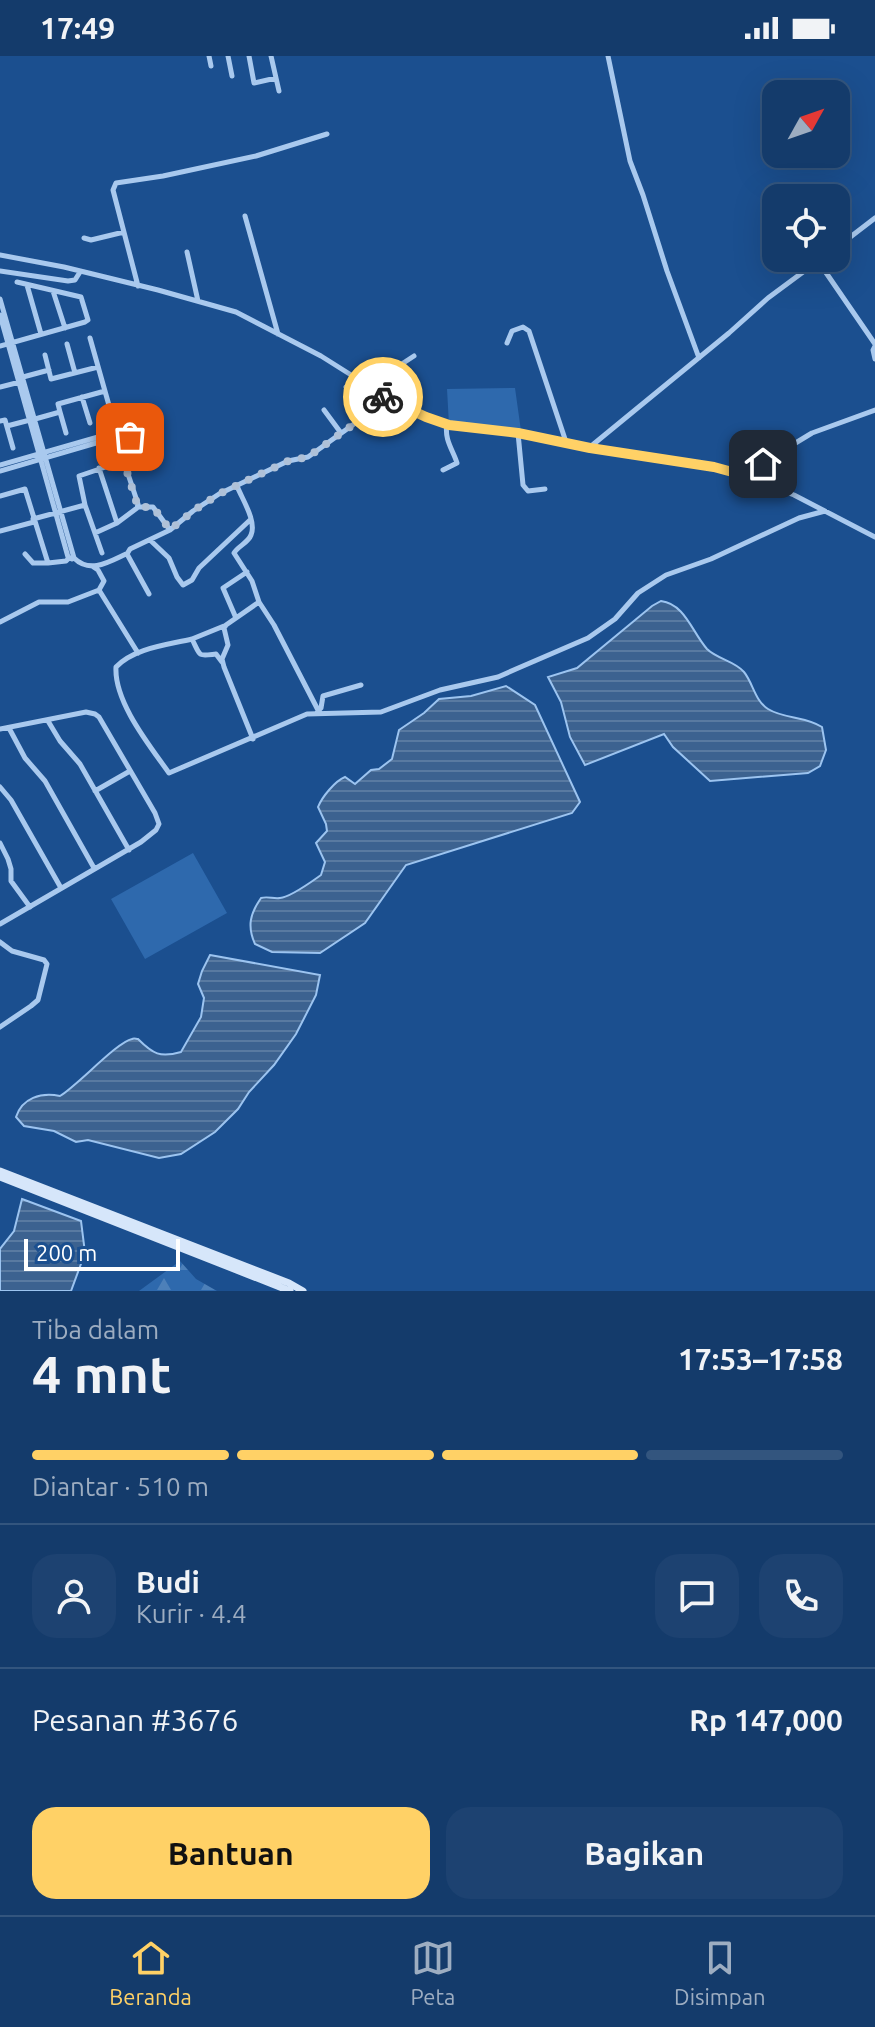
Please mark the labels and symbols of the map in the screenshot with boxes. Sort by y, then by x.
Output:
north arrow [762,80,850,168]
courier [343,357,423,437]
pin [96,403,164,471]
pin [729,430,797,498]
scale bar [24,1235,180,1271]

